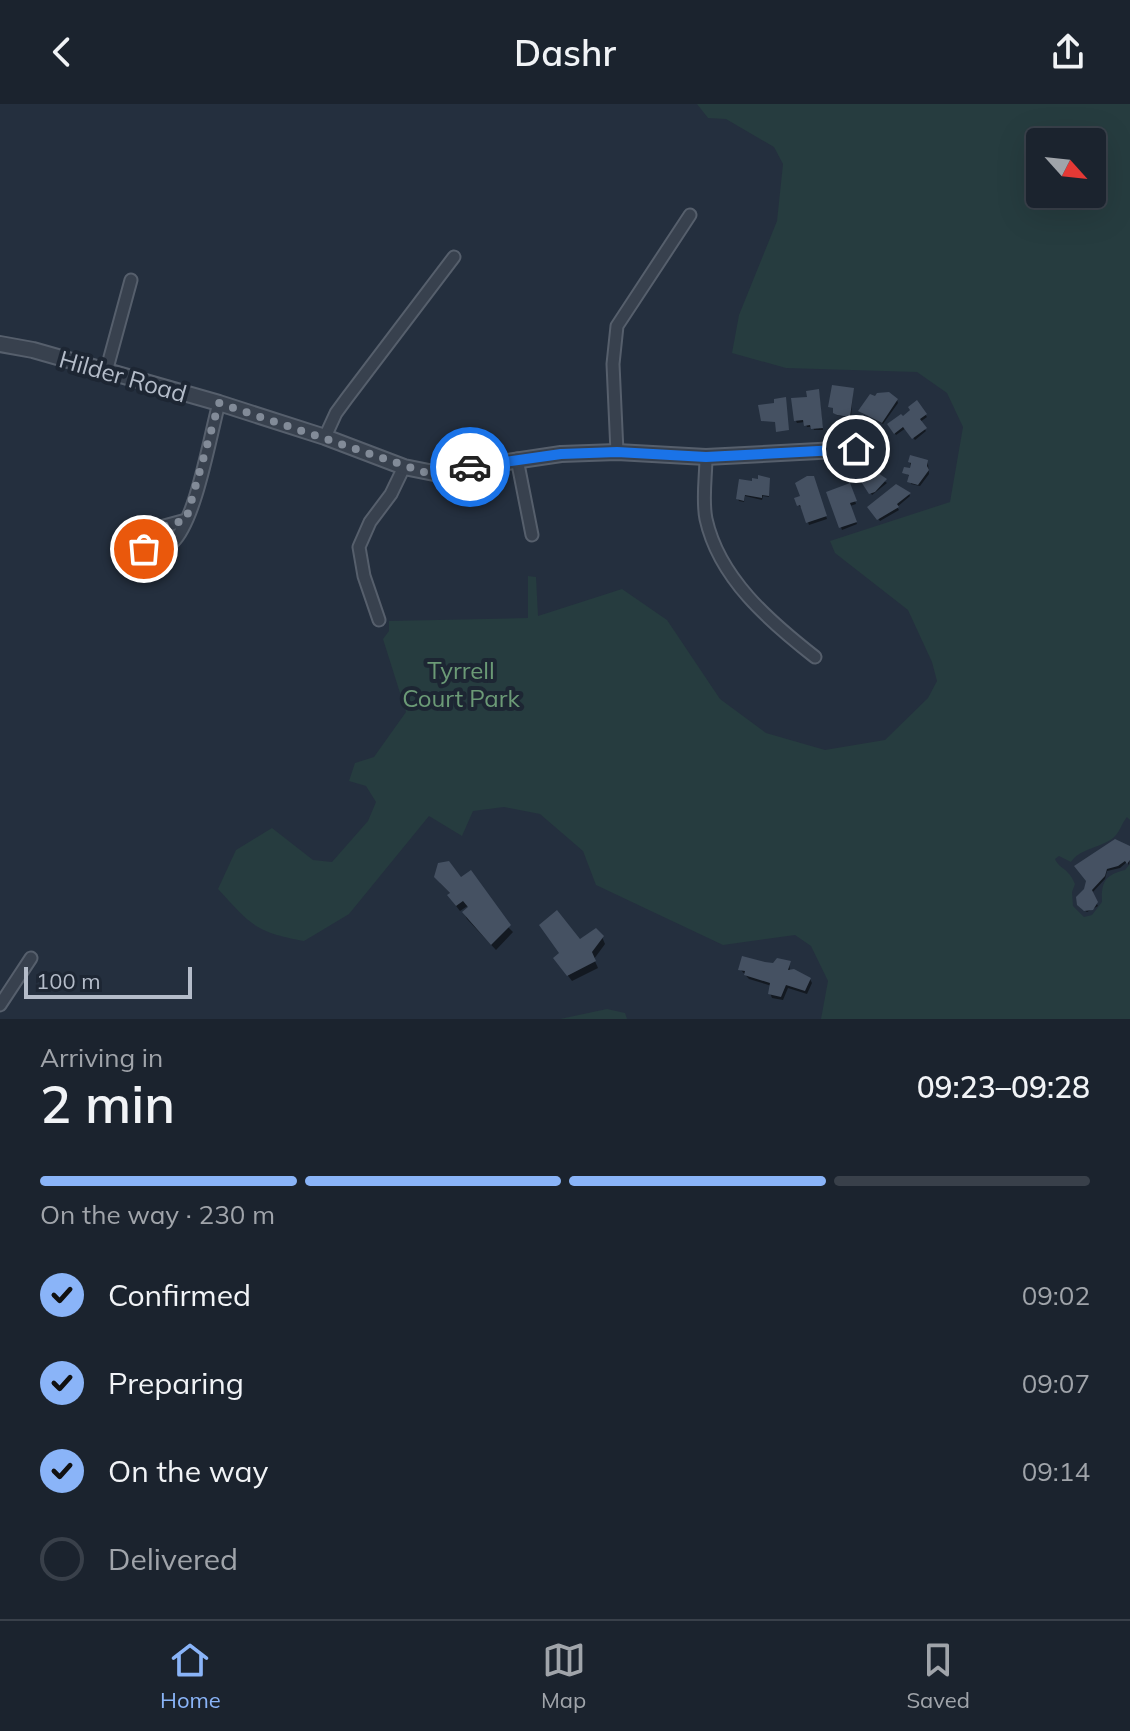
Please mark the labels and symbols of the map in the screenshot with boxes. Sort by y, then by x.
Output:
north arrow [1026,128,1106,208]
street label: Hilder Road [56,344,190,408]
pin [822,415,890,483]
courier [430,427,510,507]
pin [110,515,178,583]
park label: Tyrrell Court Park [402,655,520,713]
scale bar [24,963,192,999]

